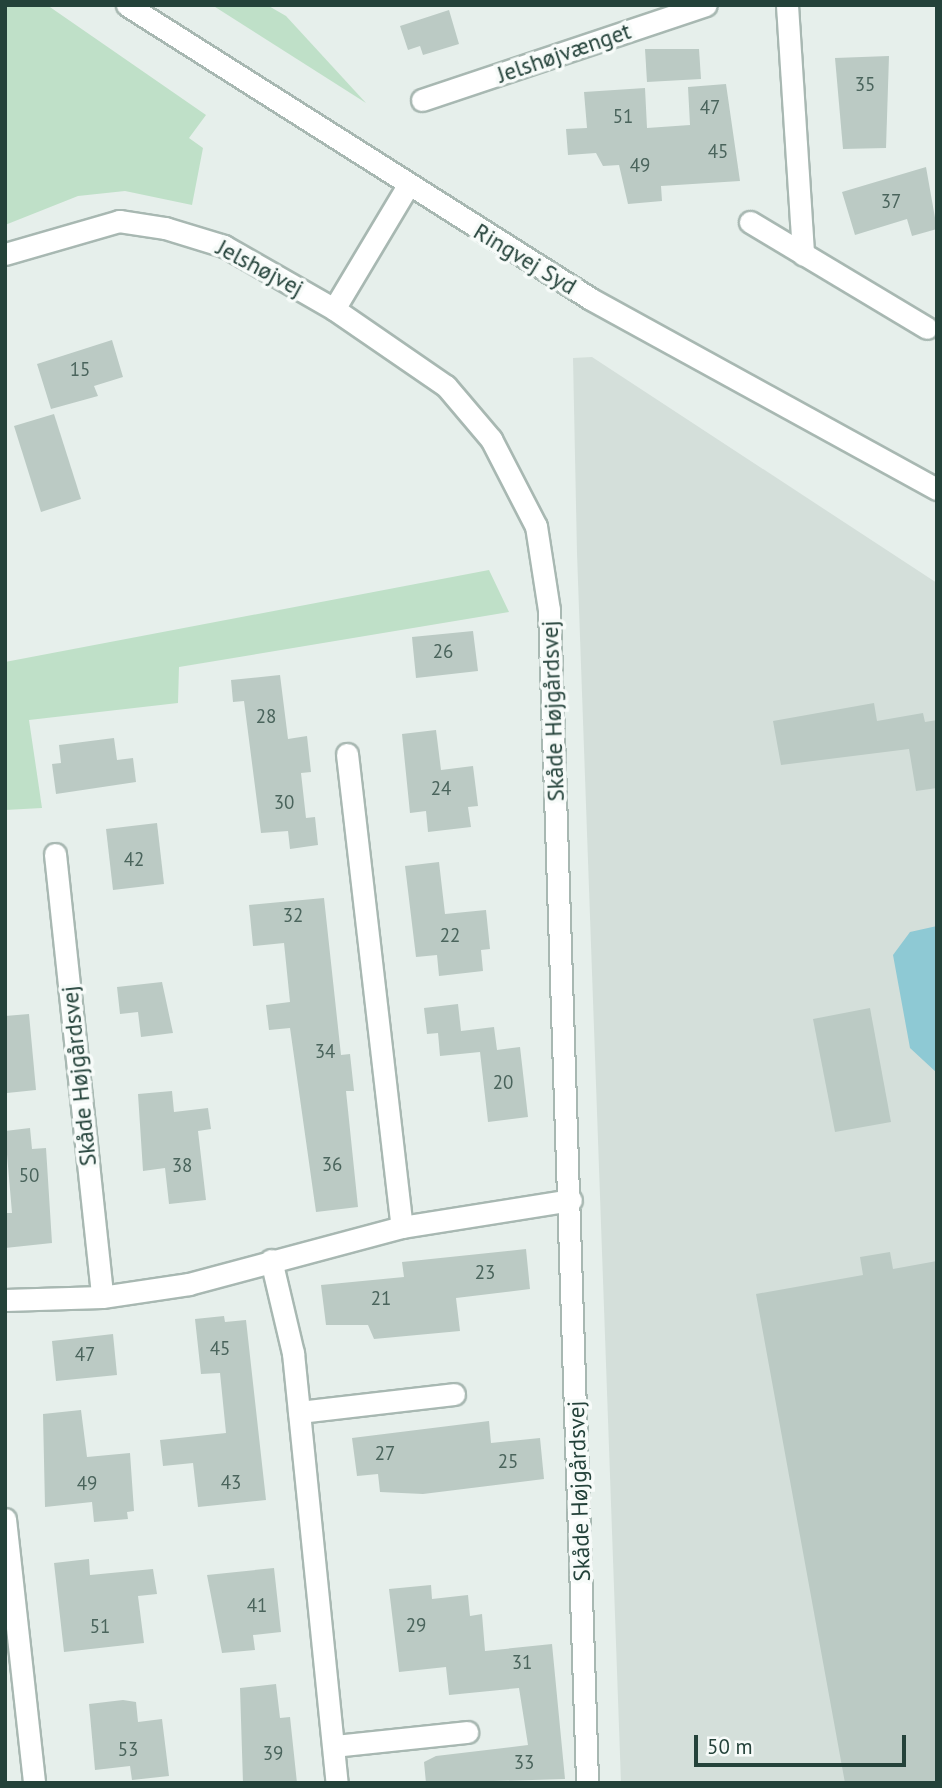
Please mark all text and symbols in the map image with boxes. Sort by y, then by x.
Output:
street label: Jelshøjvænget [493,17,635,89]
house number: 35 [855,74,875,96]
house number: 47 [700,97,720,119]
house number: 51 [613,106,633,128]
house number: 45 [708,141,728,163]
house number: 49 [630,155,650,177]
house number: 37 [881,191,901,213]
street label: Ringvej Syd [469,218,581,300]
street label: Jelshøjvej [212,234,308,302]
house number: 15 [70,359,90,381]
street label: Skåde Højgårdsvej [536,620,570,802]
house number: 26 [433,641,453,663]
house number: 28 [256,706,276,728]
house number: 24 [431,778,451,800]
house number: 30 [274,792,294,814]
house number: 42 [124,849,144,871]
house number: 32 [283,905,303,927]
house number: 22 [440,925,460,947]
street label: Skåde Højgårdsvej [56,985,102,1167]
house number: 34 [315,1041,335,1063]
house number: 20 [493,1072,513,1094]
house number: 36 [322,1154,342,1176]
house number: 38 [172,1155,192,1177]
house number: 50 [19,1165,39,1187]
house number: 23 [475,1262,495,1284]
house number: 21 [371,1288,391,1310]
house number: 45 [210,1338,230,1360]
house number: 47 [75,1344,95,1366]
street label: Skåde Højgårdsvej [562,1400,596,1582]
house number: 27 [375,1443,395,1465]
house number: 25 [498,1451,518,1473]
house number: 43 [221,1472,241,1494]
house number: 49 [77,1473,97,1495]
house number: 41 [247,1595,267,1617]
house number: 29 [406,1615,426,1637]
house number: 51 [90,1616,110,1638]
house number: 31 [512,1652,532,1674]
scale bar [697,1722,909,1766]
text: 50 m [707,1733,753,1760]
house number: 53 [118,1739,138,1761]
house number: 39 [263,1743,283,1765]
house number: 33 [514,1752,534,1774]

